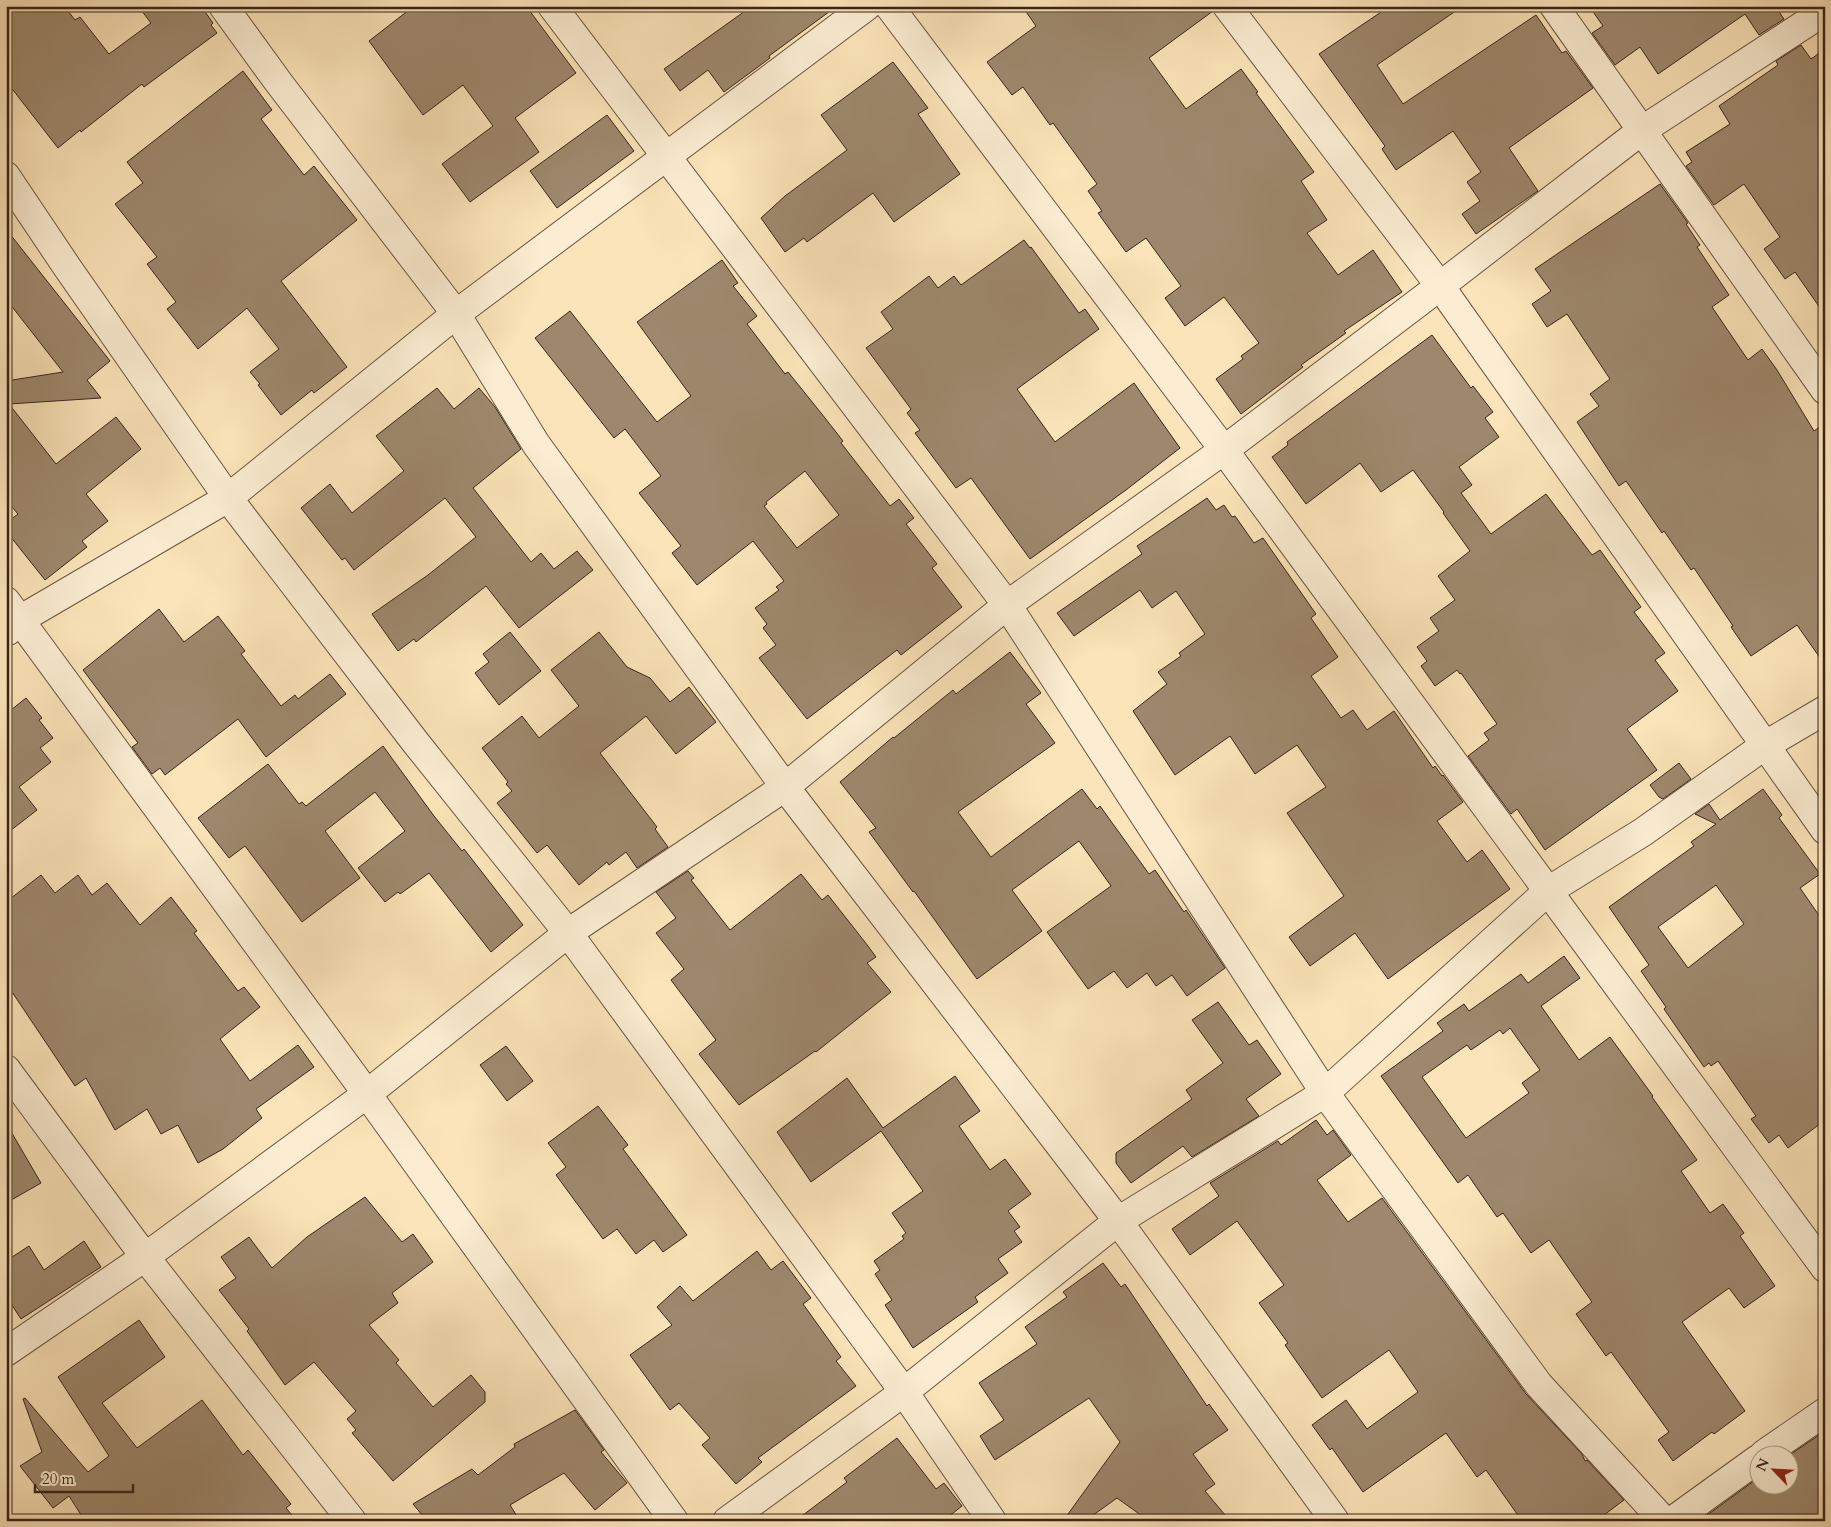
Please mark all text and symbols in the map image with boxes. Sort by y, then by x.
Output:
north arrow [1748,1444,1798,1494]
text: N [1751,1455,1774,1474]
scale bar [35,1462,132,1494]
text: 20 m [42,1469,74,1489]

